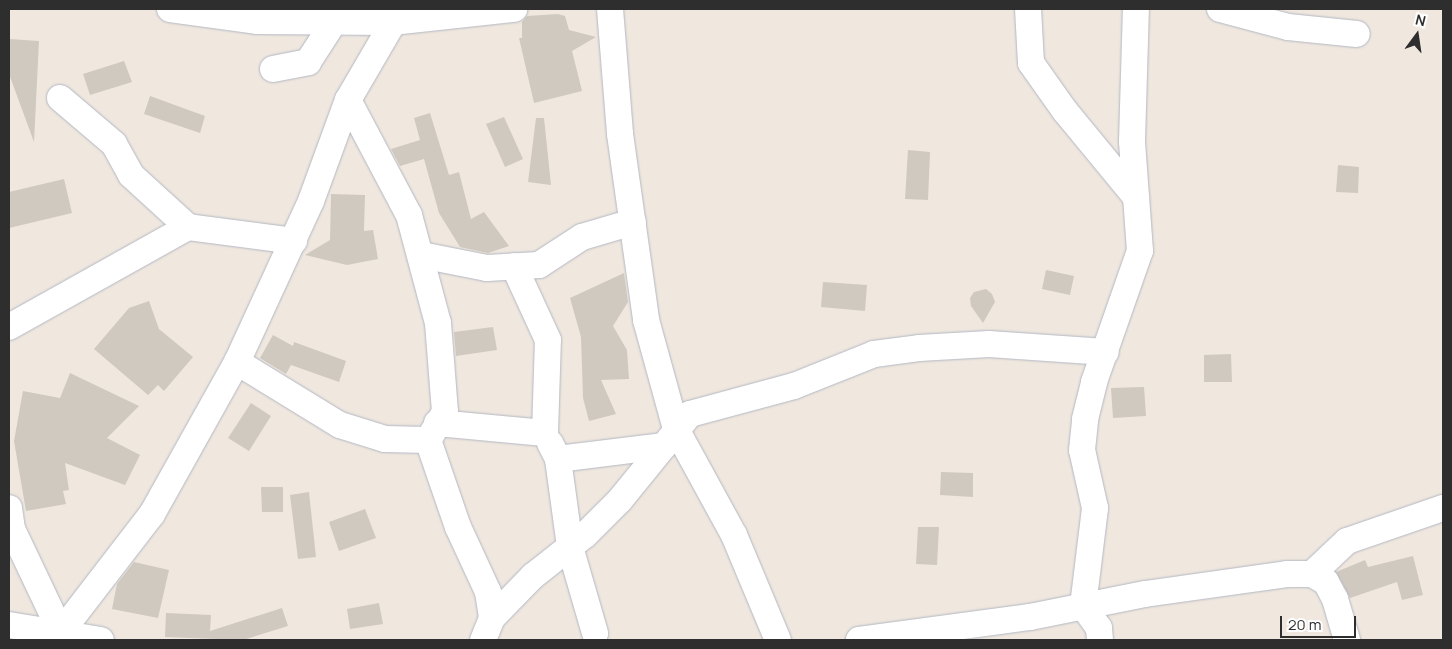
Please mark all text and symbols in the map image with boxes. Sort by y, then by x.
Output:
north arrow [1392,10,1442,60]
text: N [1414,10,1428,30]
scale bar [1282,606,1358,638]
text: 20 m [1288,614,1321,635]

